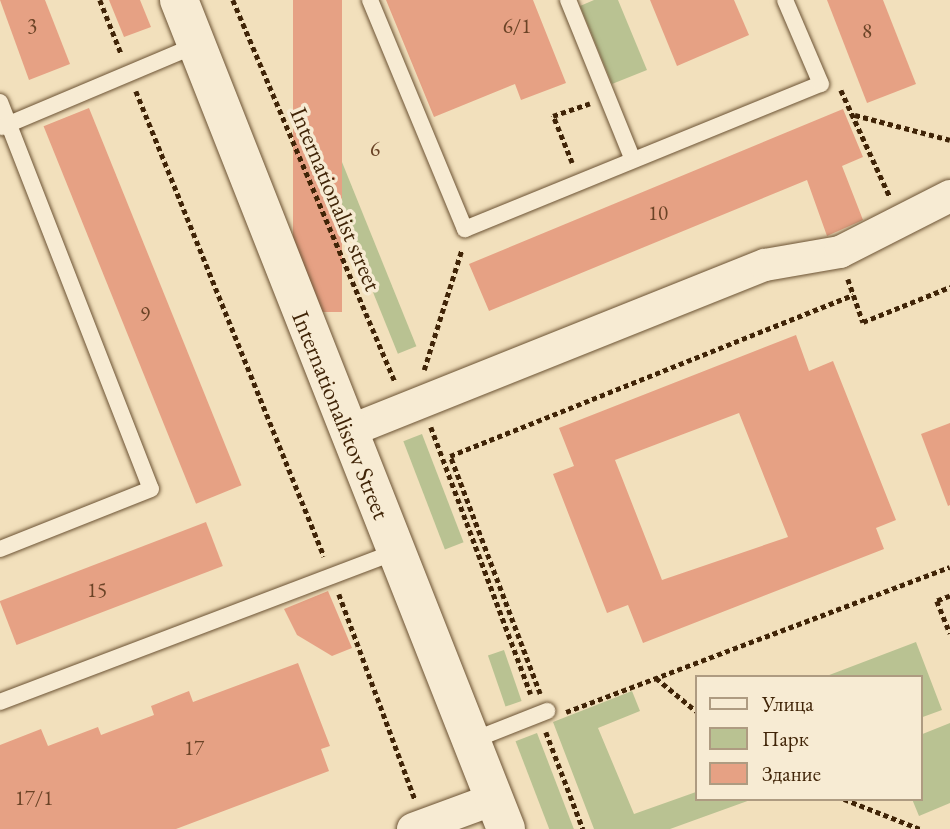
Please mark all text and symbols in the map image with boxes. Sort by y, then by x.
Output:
house number: 3 [27,13,37,39]
house number: 6/1 [503,13,531,39]
house number: 8 [862,18,872,44]
street label: Internationalist street [284,103,388,295]
house number: 6 [370,136,380,162]
house number: 10 [648,200,668,226]
house number: 9 [140,301,150,327]
street label: Internationalistov Street [286,307,396,523]
house number: 15 [87,577,107,603]
legend [694,675,922,801]
text: Улица [762,690,814,717]
text: Парк [762,725,809,752]
house number: 17 [184,735,204,761]
text: Здание [762,760,821,787]
house number: 17/1 [15,785,53,811]

